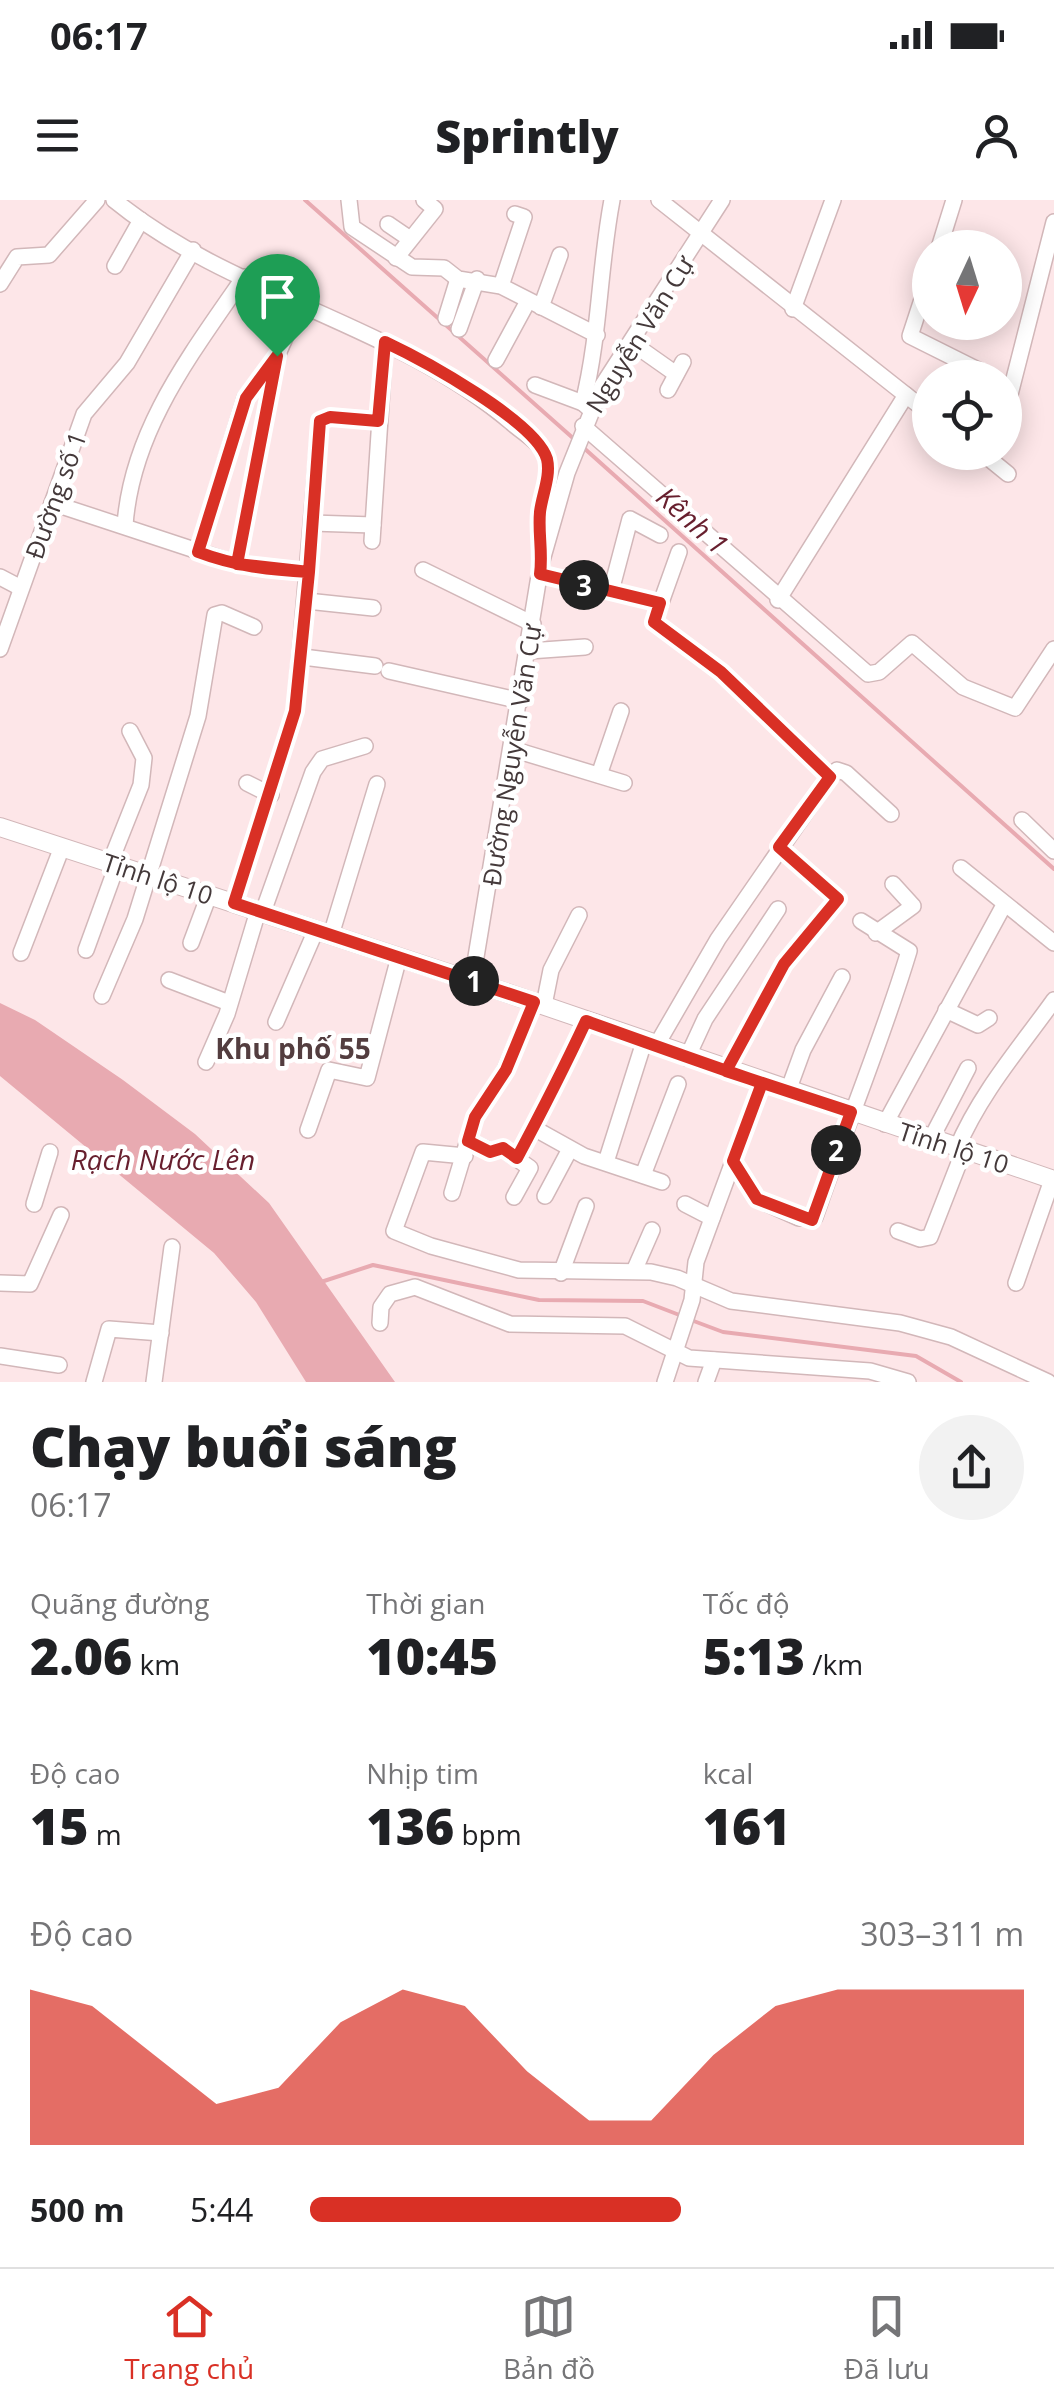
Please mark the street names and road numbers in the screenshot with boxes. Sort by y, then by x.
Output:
street label: Nguyễn Văn Cự [577,248,702,419]
street label: Đường số 1 [16,427,94,563]
street label: Đường Nguyễn Văn Cự [474,620,549,888]
street label: Tỉnh lộ 10 [99,844,217,912]
street label: Tỉnh lộ 10 [895,1113,1013,1181]

